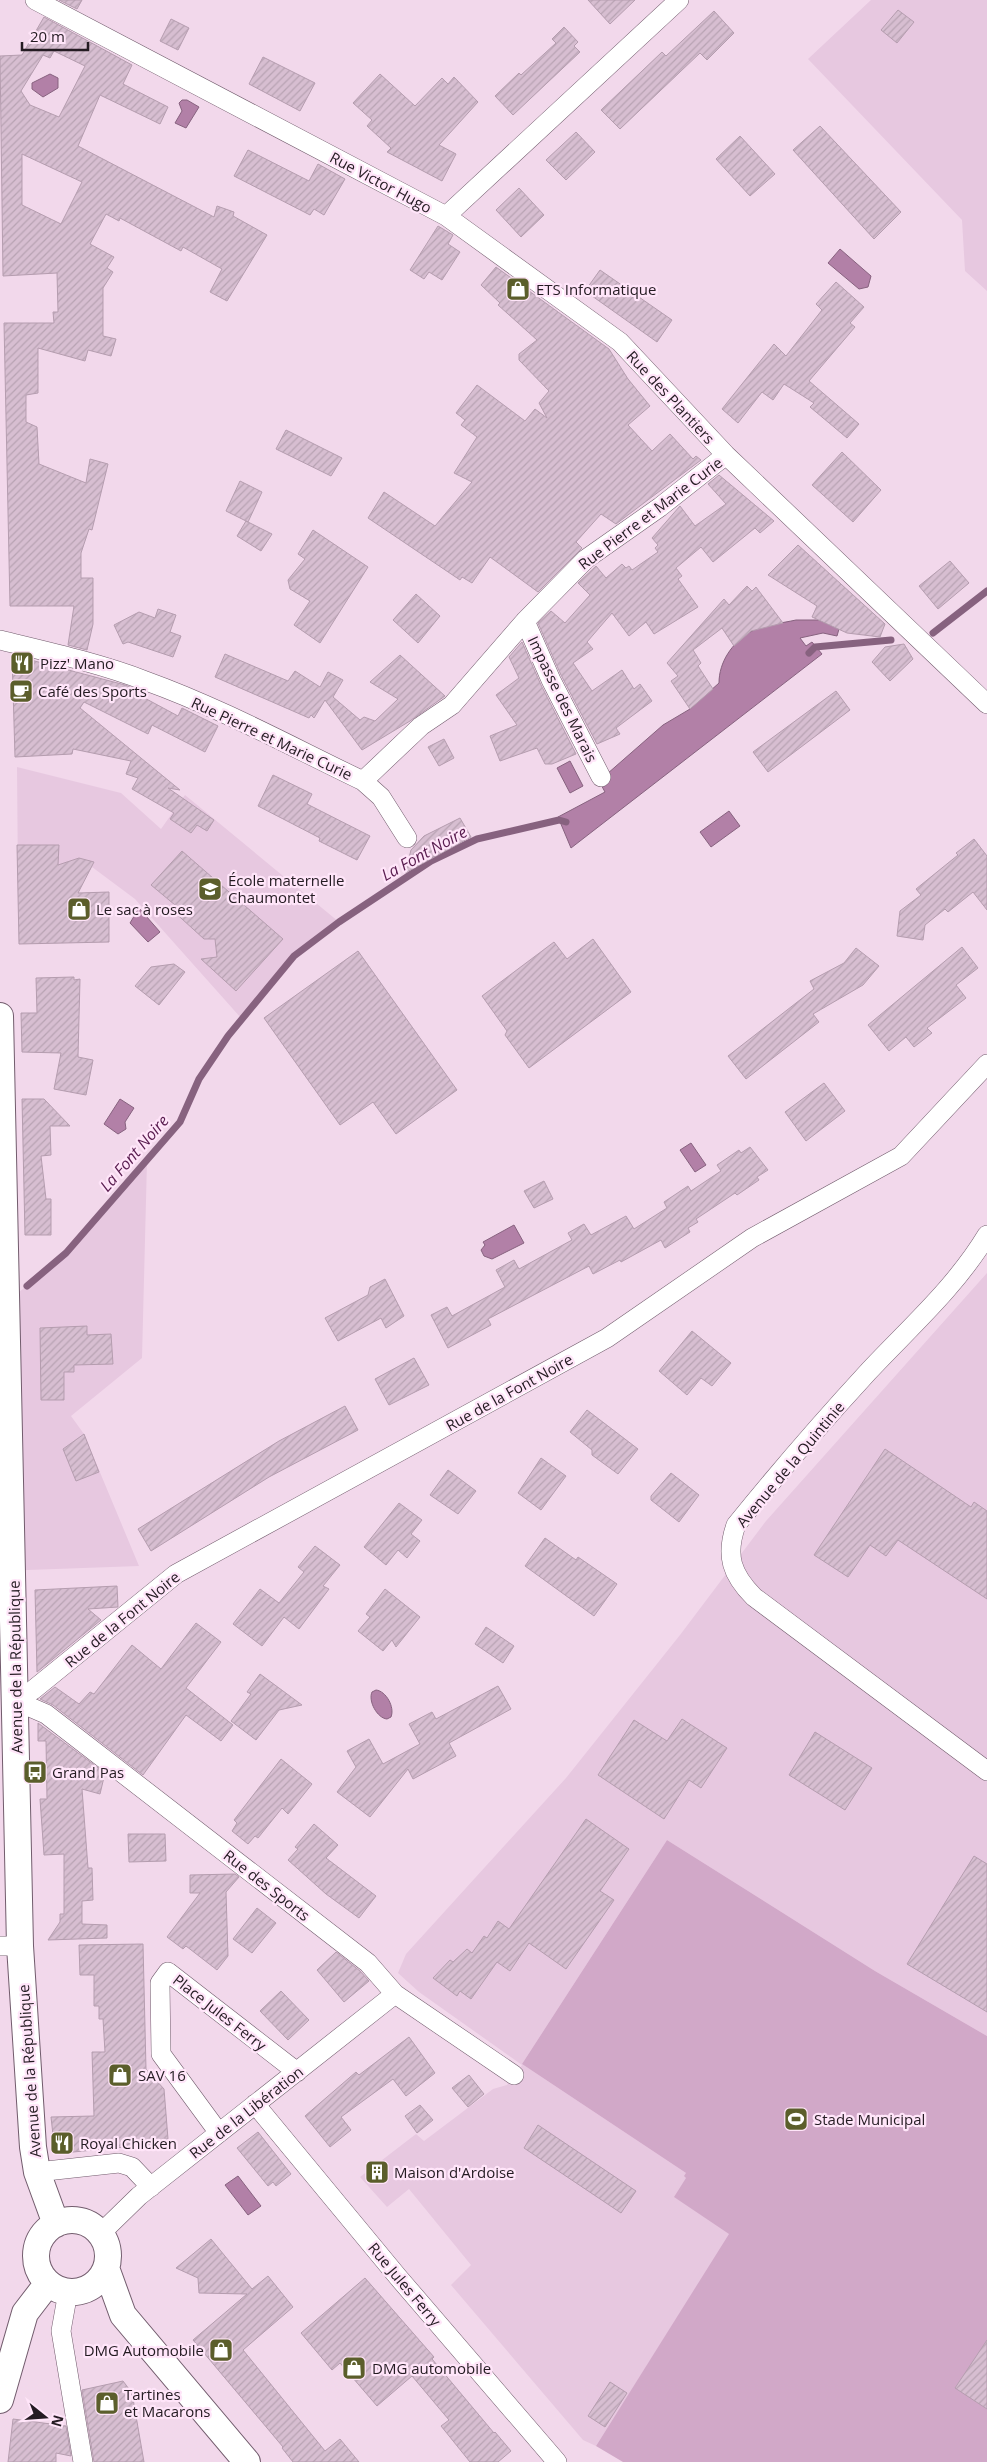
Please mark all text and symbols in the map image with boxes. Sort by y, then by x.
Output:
scale bar [22,20,89,52]
text: 20 m [30,26,65,46]
street label: Rue Victor Hugo [327,147,435,217]
shop icon: ETS Informatique [505,276,531,302]
place label: ETS Informatique [536,279,656,299]
street label: Rue des Plantiers [623,346,719,448]
street label: Rue Pierre et Marie Curie [574,452,726,574]
street label: Impasse des Marais [524,633,602,765]
restaurant icon: Pizz' Mano [9,650,35,676]
place label: Pizz' Mano [40,653,114,673]
cafe icon: Café des Sports [8,678,34,704]
place label: Café des Sports [38,681,147,701]
street label: Rue Pierre et Marie Curie [188,692,356,784]
water label: La Font Noire [377,820,471,886]
place label: École maternelle Chaumontet [228,870,344,907]
school or university icon: École maternelle Chaumontet [197,876,223,902]
shop icon: Le sac à roses [66,896,92,922]
place label: Le sac à roses [96,899,193,919]
water label: La Font Noire [95,1110,173,1196]
street label: Rue de la Font Noire [442,1349,576,1435]
street label: Avenue de la Quintinie [732,1397,848,1531]
street label: Rue de la Font Noire [60,1566,184,1672]
street label: Avenue de la République [3,1580,27,1754]
bus stop icon: Grand Pas [22,1759,48,1785]
place label: Grand Pas [52,1762,124,1782]
street label: Rue des Sports [220,1845,314,1925]
street label: Place Jules Ferry [169,1969,271,2055]
street label: Avenue de la République [13,1984,45,2158]
street label: Rue de la Libération [185,2061,307,2163]
shop icon: SAV 16 [107,2062,133,2088]
place label: SAV 16 [138,2065,186,2085]
sports icon: Stade Municipal [783,2106,809,2132]
place label: Stade Municipal [814,2109,925,2129]
restaurant icon: Royal Chicken [49,2130,75,2156]
place label: Royal Chicken [80,2133,177,2153]
building icon: Maison d'Ardoise [364,2159,390,2185]
place label: Maison d'Ardoise [394,2162,515,2182]
street label: Rue Jules Ferry [364,2238,446,2330]
shop icon: DMG Automobile [208,2337,234,2363]
place label: DMG Automobile [84,2340,204,2360]
shop icon: DMG automobile [341,2355,367,2381]
place label: DMG automobile [372,2358,491,2378]
place label: Tartines et Macarons [124,2384,211,2421]
shop icon: Tartines et Macarons [94,2390,120,2416]
north arrow [20,2392,70,2442]
text: N [47,2413,69,2429]

